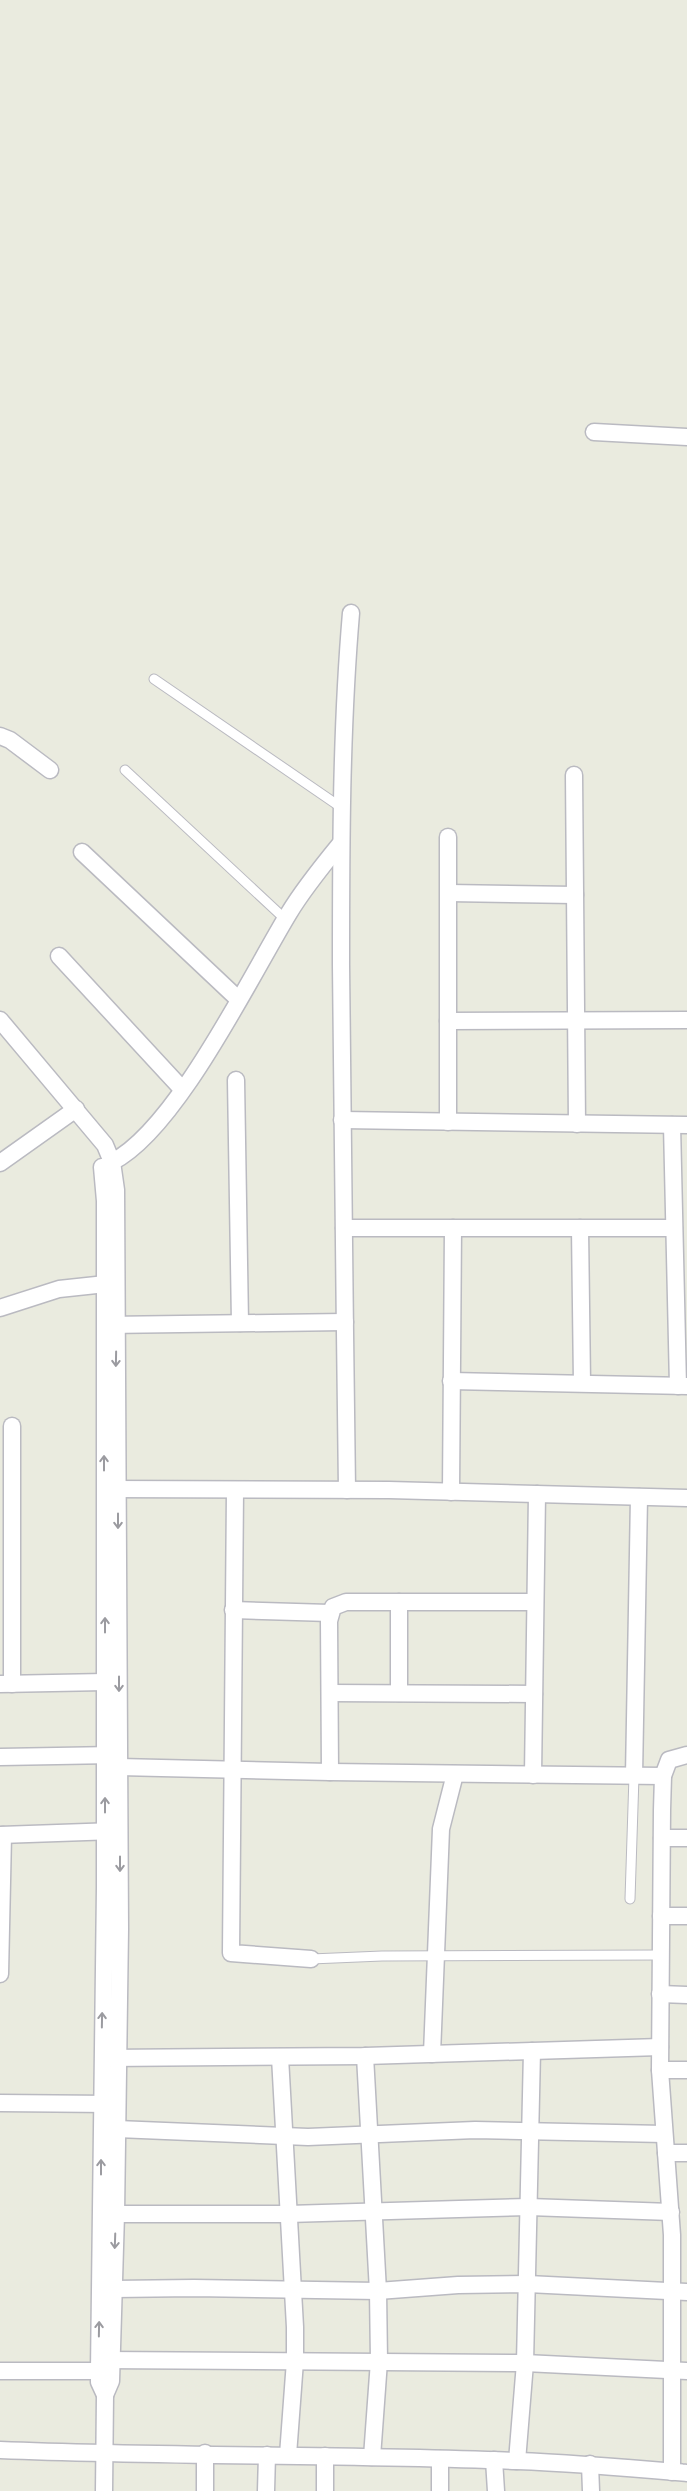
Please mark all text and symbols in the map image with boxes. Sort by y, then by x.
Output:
one-way arrow [112,1351,121,1367]
one-way arrow [99,1455,109,1471]
one-way arrow [113,1513,123,1529]
one-way arrow [100,1617,110,1634]
one-way arrow [114,1676,124,1692]
one-way arrow [100,1797,109,1813]
one-way arrow [115,1856,125,1872]
one-way arrow [98,2012,107,2028]
one-way arrow [96,2159,106,2176]
one-way arrow [111,2232,120,2248]
one-way arrow [94,2322,104,2338]

